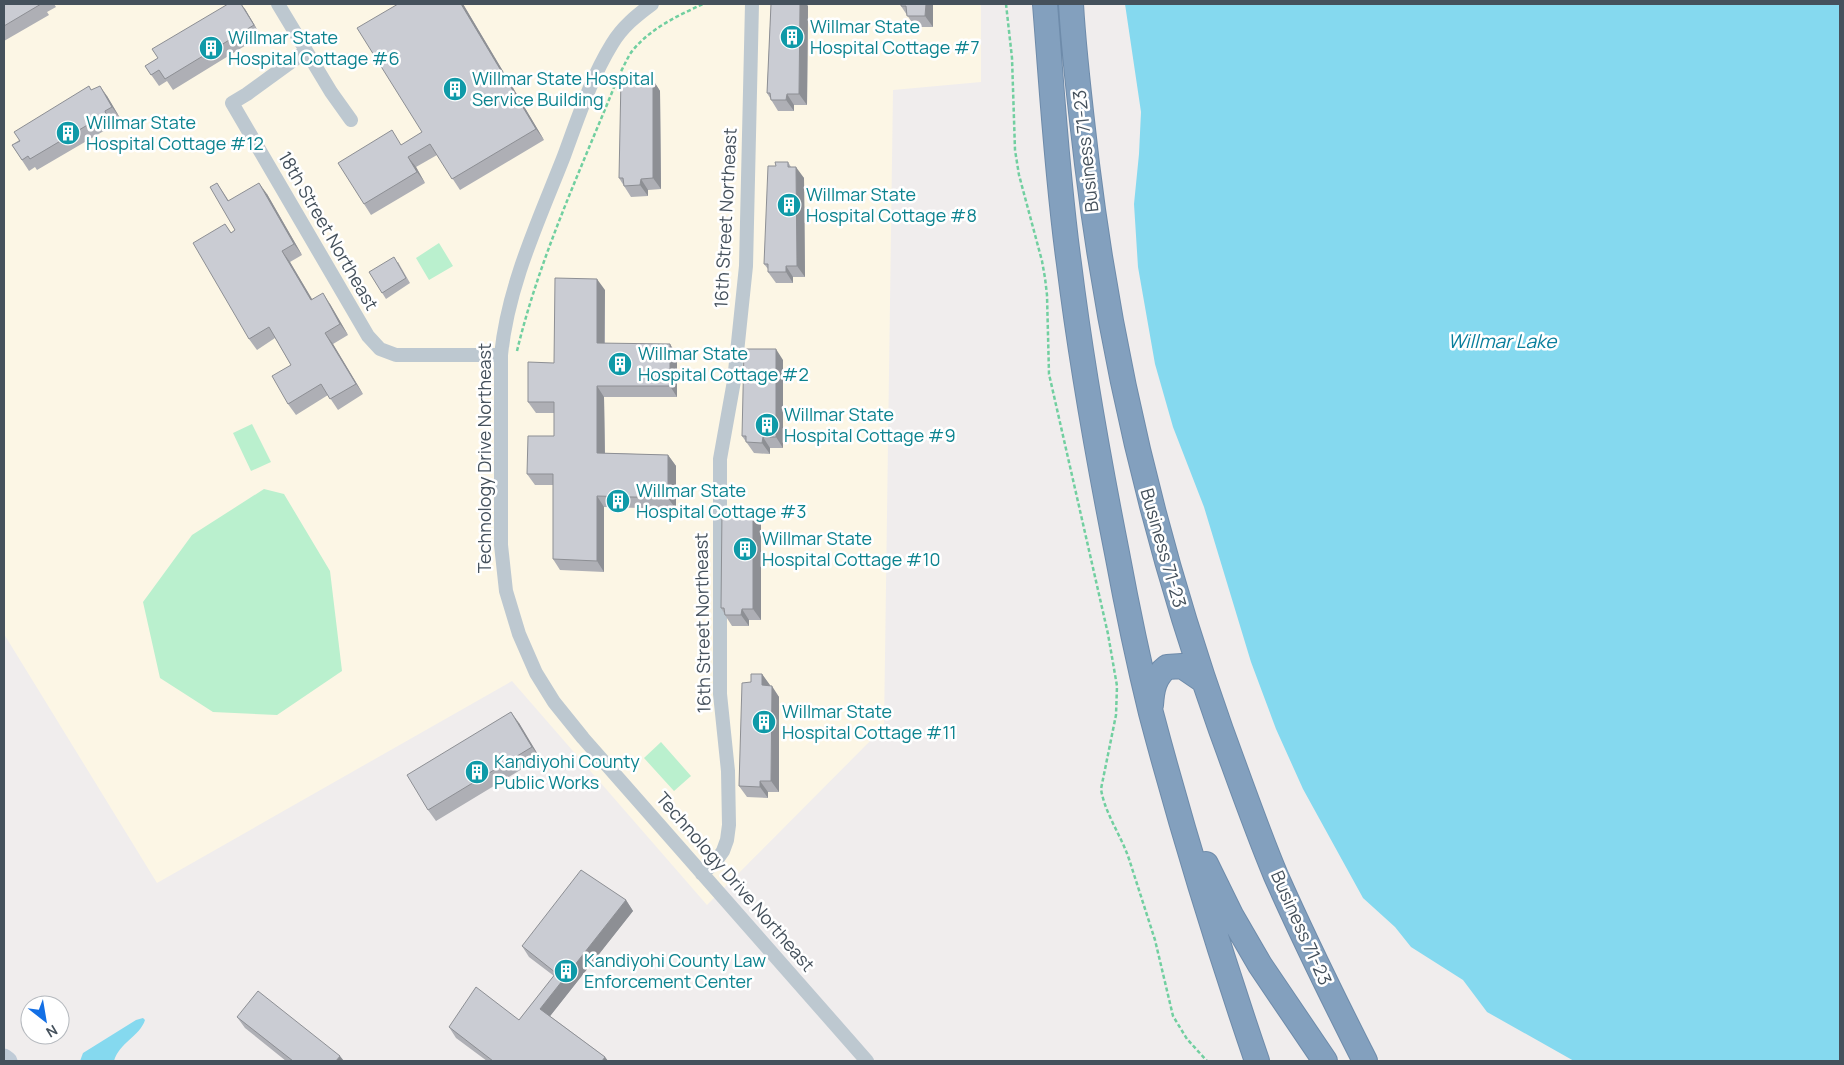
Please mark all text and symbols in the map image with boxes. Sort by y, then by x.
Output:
place label: Willmar State Hospital Cottage #7 [810,14,979,59]
building icon: Willmar State Hospital Cottage #7 [779,24,805,50]
place label: Willmar State Hospital Cottage #6 [228,25,400,70]
building icon: Willmar State Hospital Cottage #6 [198,35,224,61]
place label: Willmar State Hospital Service Building [472,66,654,111]
building icon: Willmar State Hospital Service Building [442,76,468,102]
street label: Business 71-23 [1067,89,1103,213]
place label: Willmar State Hospital Cottage #12 [86,110,264,155]
building icon: Willmar State Hospital Cottage #12 [55,120,81,146]
street label: 16th Street Northeast [708,127,742,309]
street label: 18th Street Northeast [274,147,384,314]
place label: Willmar State Hospital Cottage #8 [806,182,977,227]
building icon: Willmar State Hospital Cottage #8 [776,192,802,218]
water label: Willmar Lake [1448,328,1558,354]
place label: Willmar State Hospital Cottage #2 [638,341,809,386]
street label: Technology Drive Northeast [472,343,496,573]
building icon: Willmar State Hospital Cottage #2 [607,351,633,377]
place label: Willmar State Hospital Cottage #9 [784,402,956,447]
building icon: Willmar State Hospital Cottage #9 [754,412,780,438]
place label: Willmar State Hospital Cottage #3 [636,478,806,523]
street label: Business 71-23 [1135,485,1192,610]
building icon: Willmar State Hospital Cottage #3 [605,488,631,514]
place label: Willmar State Hospital Cottage #10 [762,526,940,571]
street label: 16th Street Northeast [688,533,716,713]
building icon: Willmar State Hospital Cottage #10 [732,536,758,562]
place label: Willmar State Hospital Cottage #11 [782,699,956,744]
building icon: Willmar State Hospital Cottage #11 [751,709,777,735]
place label: Kandiyohi County Public Works [494,749,640,794]
building icon: Kandiyohi County Public Works [464,759,490,785]
street label: Technology Drive Northeast [651,787,820,976]
street label: Business 71-23 [1266,867,1338,989]
place label: Kandiyohi County Law Enforcement Center [584,948,766,993]
building icon: Kandiyohi County Law Enforcement Center [553,958,579,984]
north arrow [20,995,70,1045]
text: N [43,1021,61,1042]

